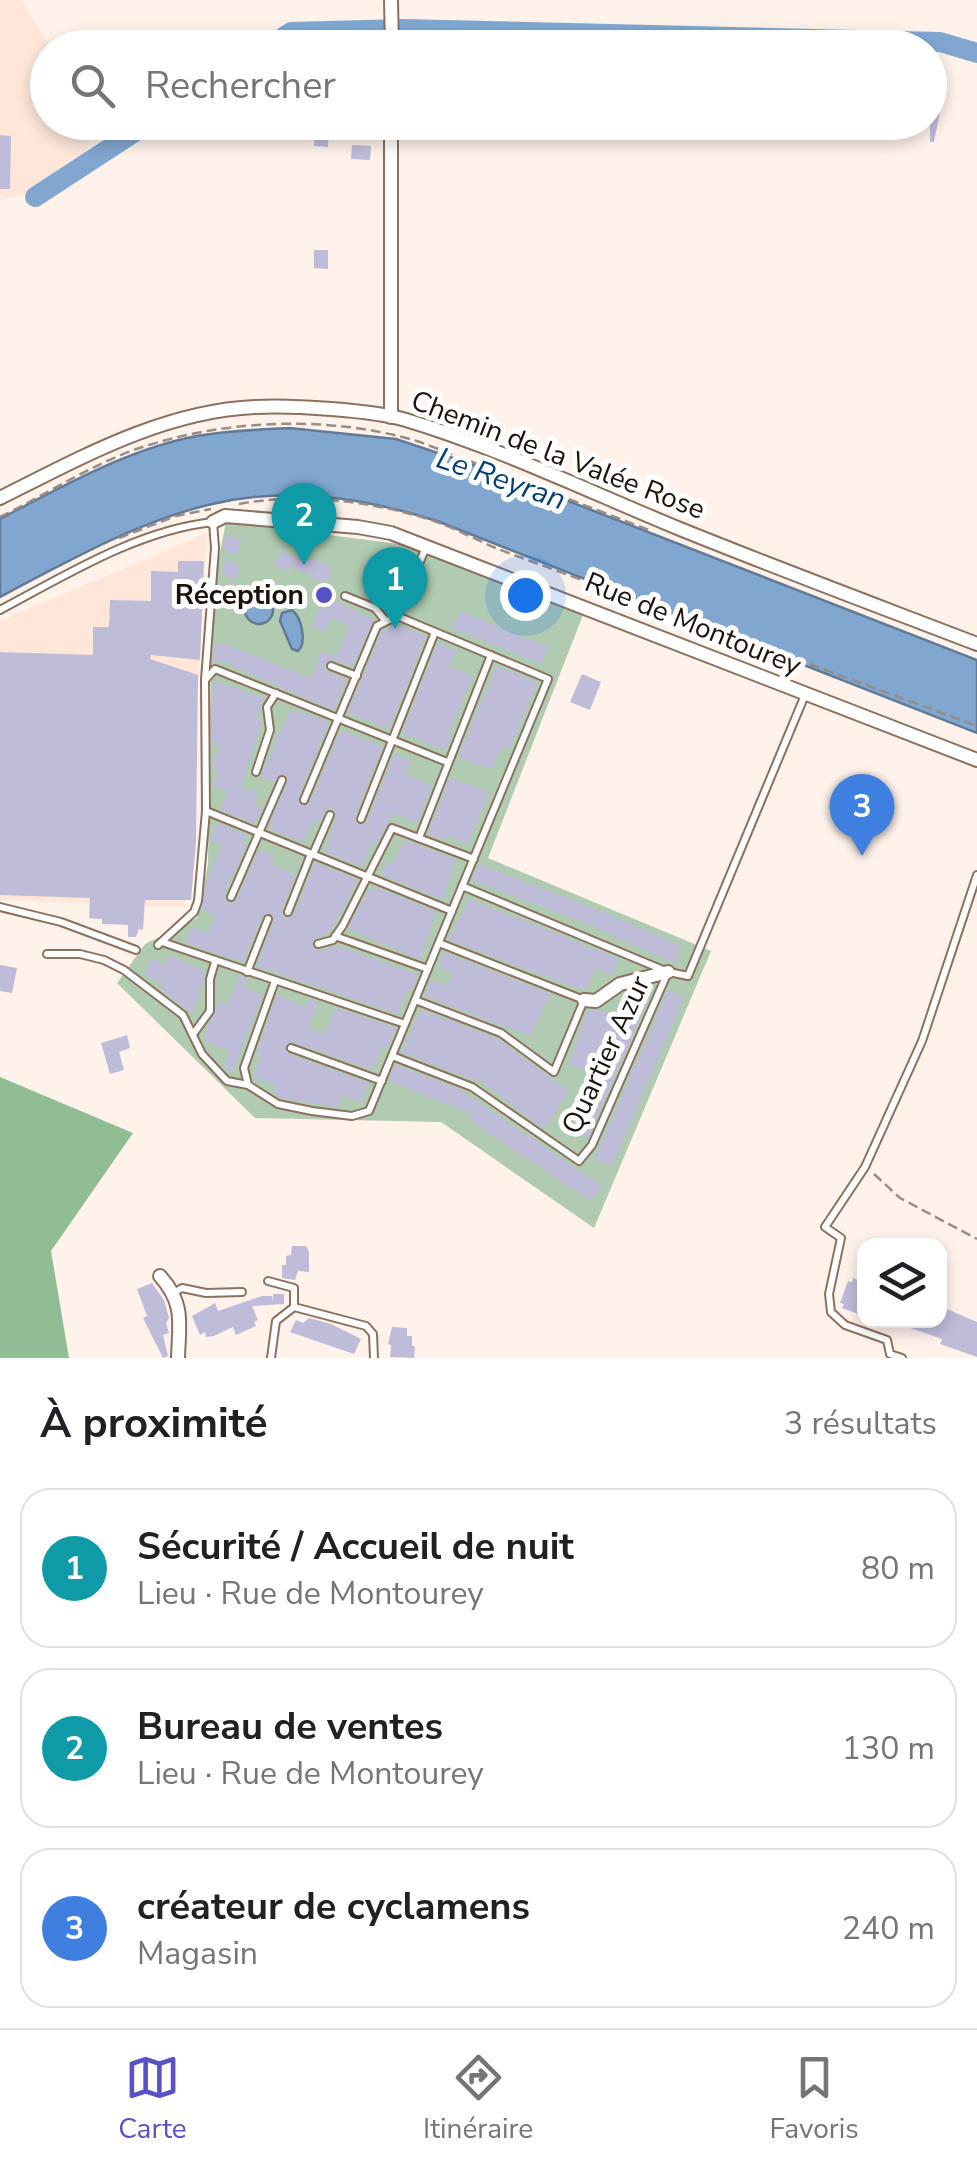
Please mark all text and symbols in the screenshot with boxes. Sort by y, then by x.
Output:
search box [30,30,947,140]
icon: search [65,58,120,113]
text: Rechercher [145,60,336,111]
street label: Chemin de la Valée Rose [406,381,710,529]
water label: Le Reyran [431,438,571,520]
pin: 2 [272,482,336,565]
pin: 1 [362,546,428,629]
street label: Rue de Montourey [579,563,807,685]
your location [500,570,551,621]
place label: Réception [175,576,304,614]
marker: Réception [313,584,335,606]
pin: 3 [830,774,894,856]
street label: Quartier Azur [553,970,659,1140]
map controls [857,1238,947,1328]
button: layers [857,1238,947,1328]
text: À proximité [40,1395,267,1452]
text: 3 résultats [784,1402,937,1445]
text: Sécurité / Accueil de nuit [137,1521,574,1572]
text: 1 [65,1547,84,1590]
text: 80 m [861,1547,935,1590]
text: Lieu · Rue de Montourey [137,1572,484,1615]
text: Bureau de ventes [137,1701,443,1752]
text: 2 [65,1727,84,1770]
text: 130 m [842,1727,935,1770]
text: Lieu · Rue de Montourey [137,1752,484,1795]
text: créateur de cyclamens [137,1881,530,1932]
text: 3 [65,1907,84,1950]
text: 240 m [842,1907,935,1950]
text: Magasin [137,1932,258,1975]
tab: Carte [118,2050,187,2148]
tab: Itinéraire [423,2050,533,2148]
tab: Favoris [770,2050,859,2148]

